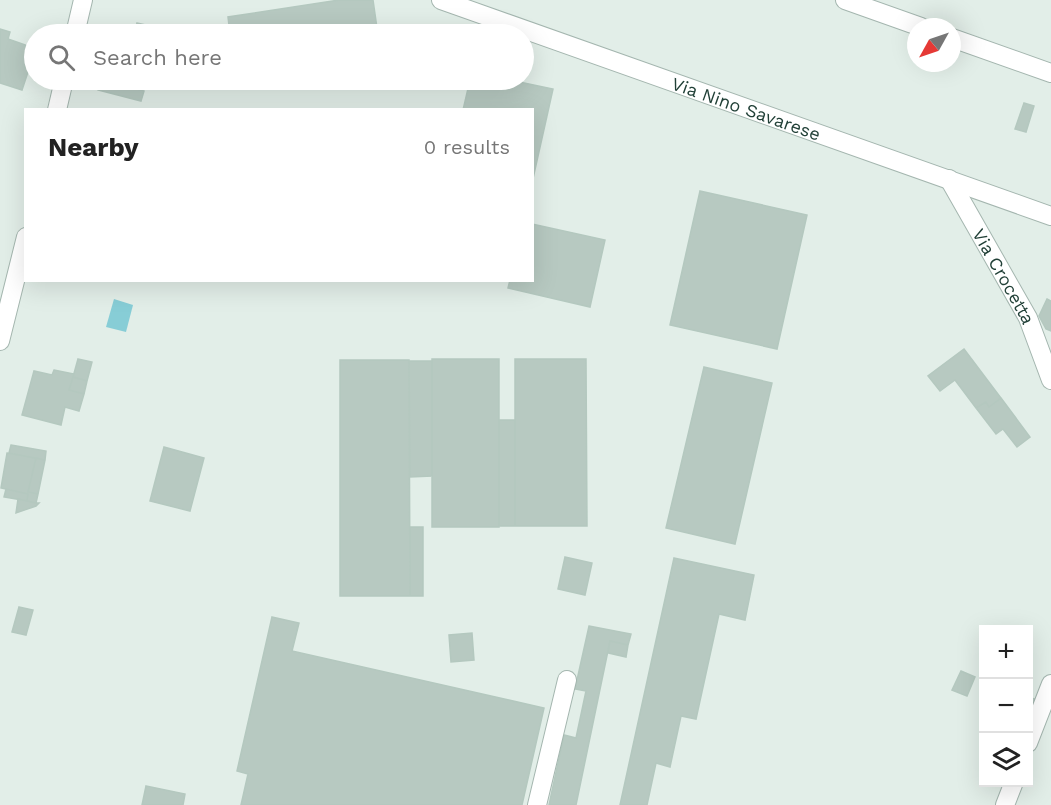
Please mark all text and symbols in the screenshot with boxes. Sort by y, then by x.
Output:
north arrow [907,18,961,72]
search box [24,24,534,90]
icon: search [45,41,78,74]
text: Search here [93,45,222,70]
street label: Via Nino Savarese [669,72,824,144]
text: Nearby [48,132,139,162]
text: 0 results [424,135,510,159]
street label: Via Crocetta [969,225,1040,327]
map controls [979,625,1033,787]
button: + [979,625,1033,679]
button: − [979,679,1033,733]
button: layers [979,733,1033,787]

